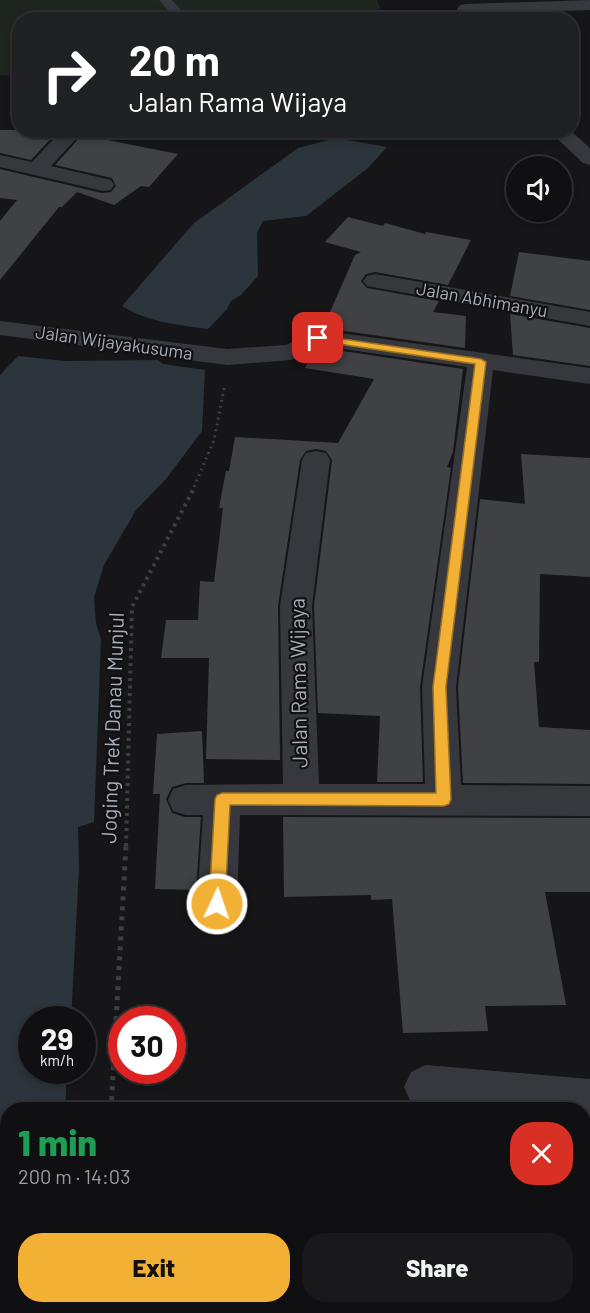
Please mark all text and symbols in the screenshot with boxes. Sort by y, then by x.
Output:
text: 20 m [129,34,220,84]
icon: right [30,36,108,114]
text: Jalan Rama Wijaya [129,85,347,117]
map controls [506,156,572,222]
button: sound [506,156,572,222]
street label: Jalan Abhimanyu [415,277,549,321]
pin [292,312,343,363]
street label: Jalan Wijayakusuma [34,320,194,364]
icon: arrive [301,321,334,354]
street label: Jalan Rama Wijaya [284,598,311,768]
street label: Joging Trek Danau Munjul [95,612,128,844]
position arrow [185,872,249,936]
speed limit sign: 30 [108,1006,186,1084]
text: 29 [41,1020,73,1056]
text: km/h [40,1051,74,1069]
text: 1 min [18,1120,97,1163]
button: close [510,1122,573,1185]
text: 200 m · 14:03 [18,1164,130,1188]
button: Exit [18,1233,290,1302]
button: Share [302,1233,573,1302]

